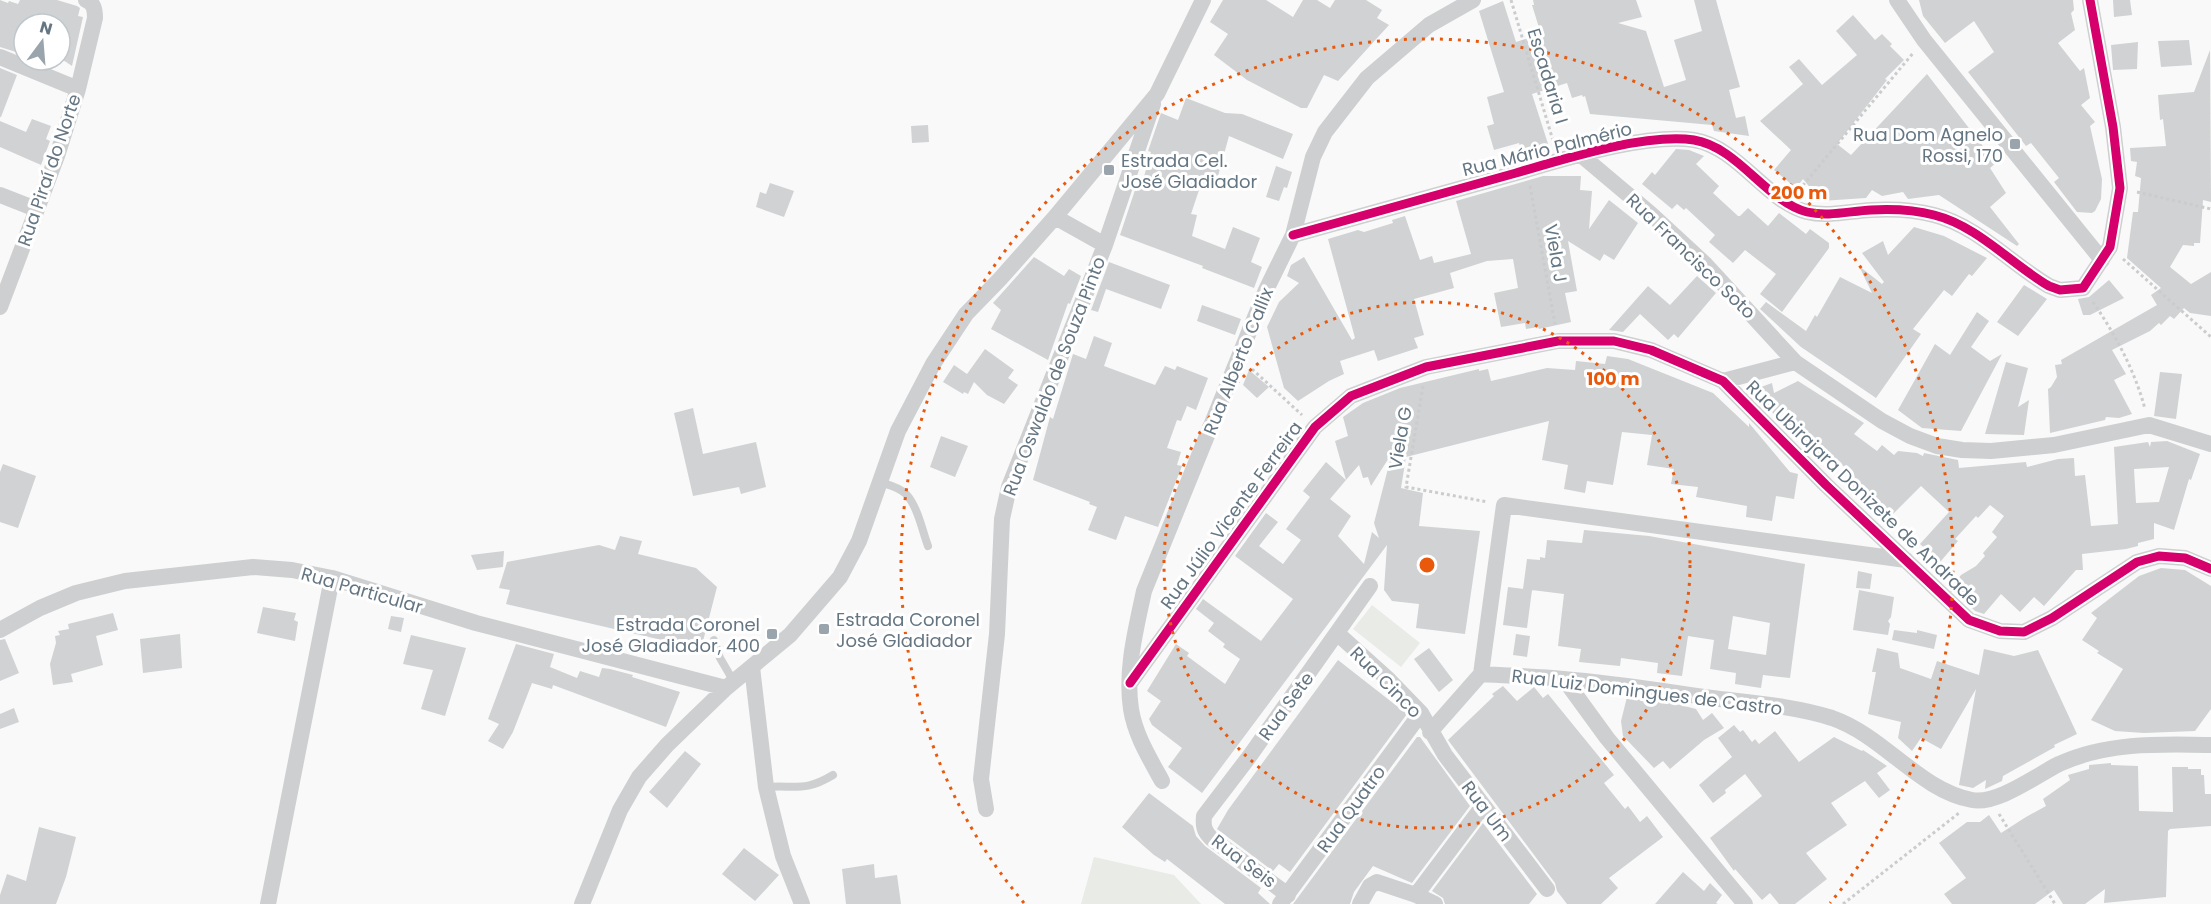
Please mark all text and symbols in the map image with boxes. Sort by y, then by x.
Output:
north arrow [12,12,72,72]
text: N [37,15,55,41]
street label: Escadaria I [1522,25,1574,127]
street label: Rua Piraí do Norte [11,91,87,249]
street label: Rua Mário Palmério [1460,116,1634,182]
place label: Rua Dom Agnelo Rossi, 170 [1853,122,2003,168]
marker: Rua Dom Agnelo Rossi, 170 [2008,137,2022,151]
place label: Estrada Cel. José Gladiador [1121,148,1257,194]
marker: Estrada Cel. José Gladiador [1102,163,1116,177]
text: 200 m [1771,180,1827,205]
street label: Rua Francisco Soto [1621,188,1761,324]
street label: Viela J [1539,222,1573,284]
street label: Rua Oswaldo de Souza Pinto [997,253,1111,499]
street label: Rua Alberto Callix [1197,283,1279,438]
text: 100 m [1586,366,1640,391]
street label: Rua Ubirajara Donizete de Andrade [1741,374,1985,612]
street label: Viela G [1382,405,1418,471]
street label: Rua Júlio Vicente Ferreira [1154,416,1308,614]
centre of rings [1417,555,1437,575]
street label: Rua Particular [298,561,426,619]
place label: Estrada Coronel José Gladiador [836,607,980,653]
place label: Estrada Coronel José Gladiador, 400 [582,612,760,658]
marker: Estrada Coronel José Gladiador [817,622,831,636]
marker: Estrada Coronel José Gladiador, 400 [765,627,779,641]
street label: Rua Cinco [1345,641,1427,723]
street label: Rua Luiz Domingues de Castro [1510,663,1784,721]
street label: Rua Sete [1253,667,1319,745]
street label: Rua Quatro [1311,760,1391,858]
street label: Rua Um [1456,775,1518,847]
street label: Rua Seis [1207,828,1281,894]

